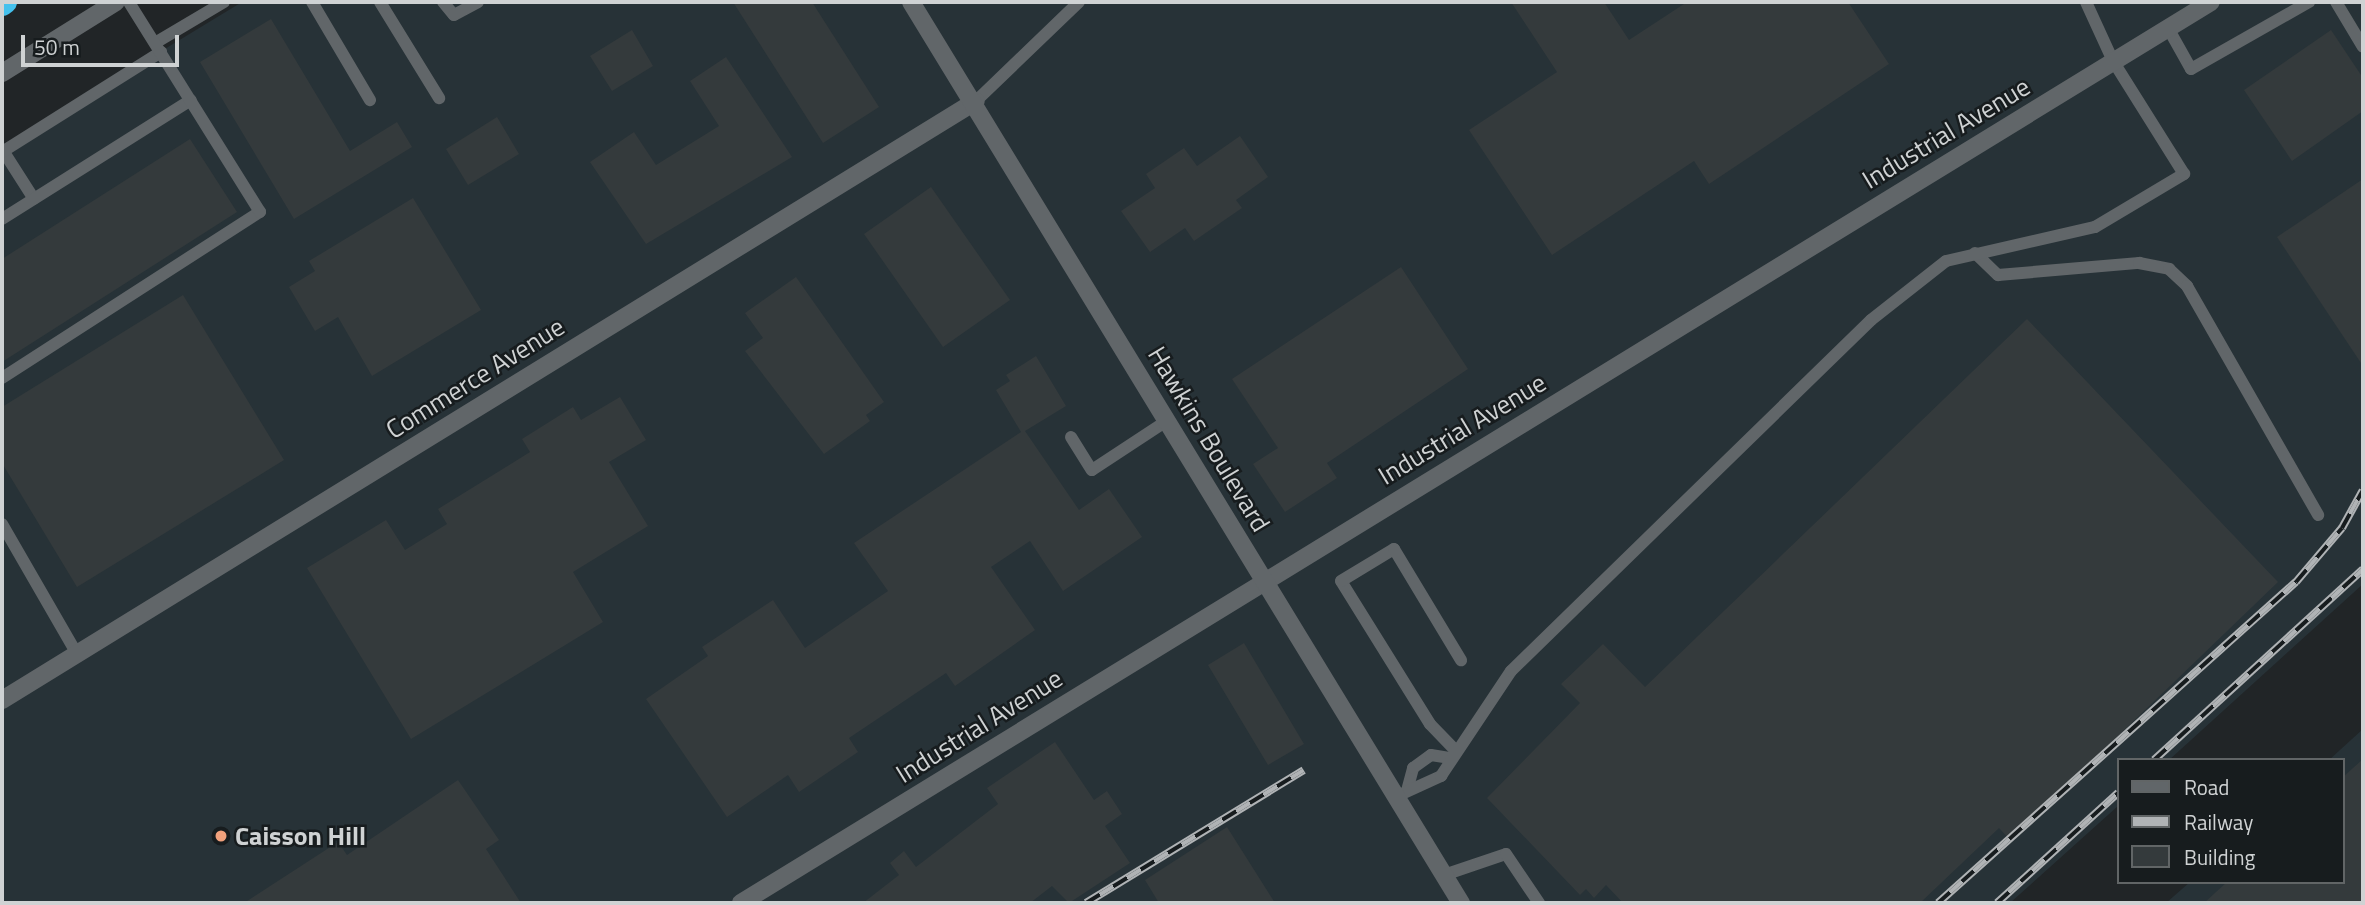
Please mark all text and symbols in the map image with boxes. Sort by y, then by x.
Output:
scale bar [24,21,182,65]
text: 50 m [34,31,80,63]
street label: Industrial Avenue [1857,71,2035,195]
street label: Commerce Avenue [380,311,570,445]
street label: Hawkins Boulevard [1141,341,1277,537]
street label: Industrial Avenue [1373,367,1551,491]
street label: Industrial Avenue [890,662,1068,790]
legend [2116,758,2344,884]
text: Road [2184,771,2229,803]
text: Railway [2184,806,2253,838]
place label: Caisson Hill [235,820,366,852]
marker: Caisson Hill [213,828,229,844]
text: Building [2184,841,2255,873]

